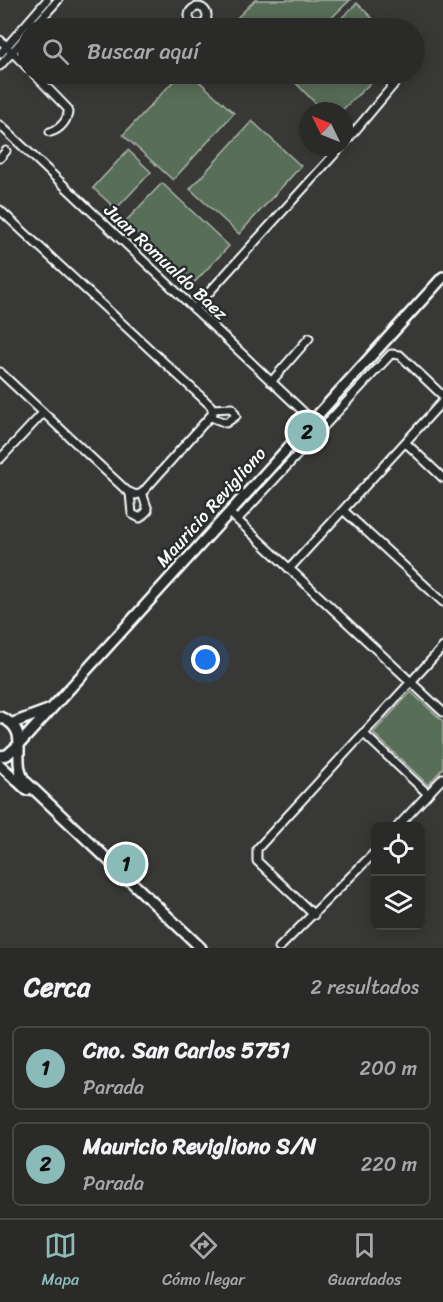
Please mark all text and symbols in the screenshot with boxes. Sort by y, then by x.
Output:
search box [18,18,425,84]
text: Buscar aquí [87,32,199,71]
icon: search [39,35,72,68]
north arrow [299,102,353,156]
street label: Juan Romualdo Baez [96,195,236,329]
pin: 2 [288,410,326,454]
street label: Mauricio Revigliono [148,439,274,575]
your location [191,645,220,674]
map controls [371,822,425,930]
button: locate [371,822,425,876]
pin: 1 [106,842,146,886]
button: layers [371,876,425,930]
text: Cerca [24,964,90,1010]
text: 2 resultados [310,970,419,1005]
text: Cno. San Carlos 5751 [83,1031,290,1070]
text: 1 [41,1051,50,1086]
text: 200 m [360,1051,417,1086]
text: Parada [83,1070,144,1105]
text: Mauricio Revigliono S/N [83,1127,316,1166]
text: 2 [40,1147,51,1182]
text: 220 m [361,1147,417,1182]
text: Parada [83,1166,144,1201]
tab: Mapa [42,1229,79,1294]
tab: Cómo llegar [162,1229,245,1294]
tab: Guardados [328,1229,401,1294]

